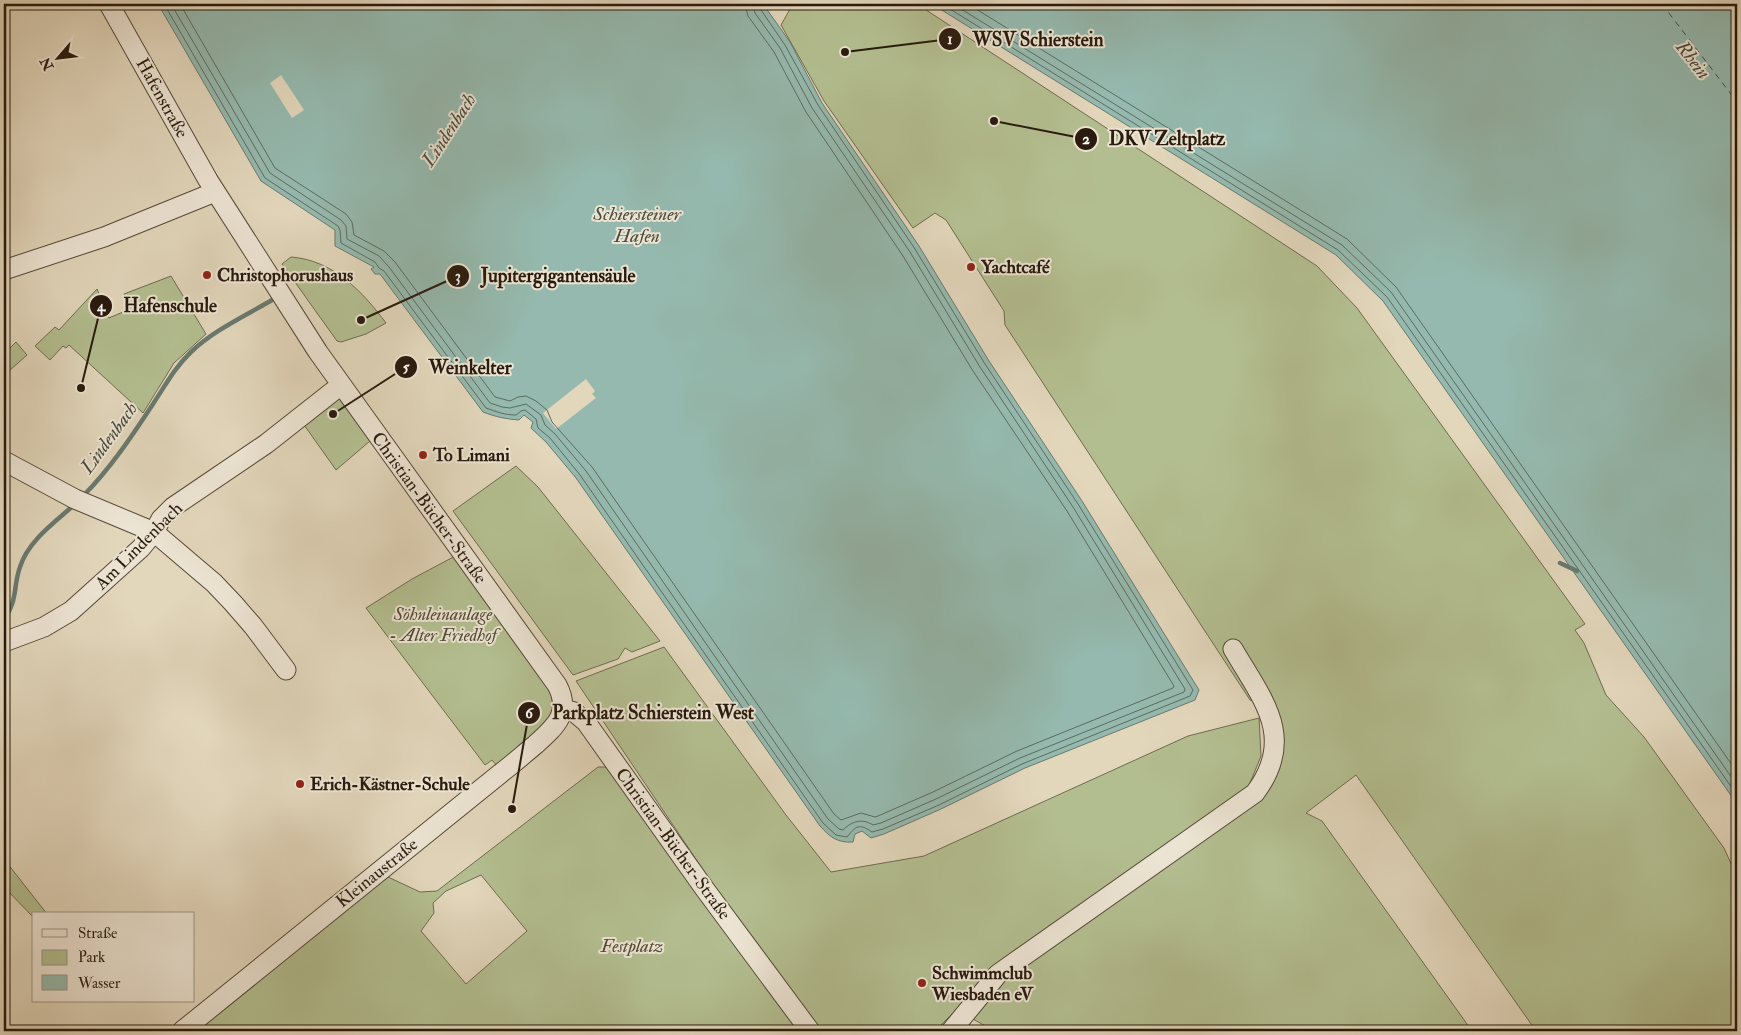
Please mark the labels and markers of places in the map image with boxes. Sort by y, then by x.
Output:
callout: WSV Schierstein [937,22,1113,56]
callout: DKV Zeltplatz [1073,122,1235,156]
place label: Yachtcafé [980,256,1050,279]
callout: Jupitergigantensäule [446,259,645,293]
marker: Yachtcafé [965,261,977,273]
place label: Christophorushaus [217,264,353,287]
marker: Christophorushaus [201,269,213,281]
callout: Hafenschule [88,289,227,323]
callout: Weinkelter [393,350,522,384]
place label: To Limani [432,444,510,467]
marker: To Limani [417,449,429,461]
callout: Parkplatz Schierstein West [517,696,764,730]
place label: Erich-Kästner-Schule [310,773,470,796]
marker: Erich-Kästner-Schule [294,778,306,790]
place label: Schwimmclub Wiesbaden eV [931,962,1034,1006]
marker: Schwimmclub Wiesbaden eV [916,977,928,989]

